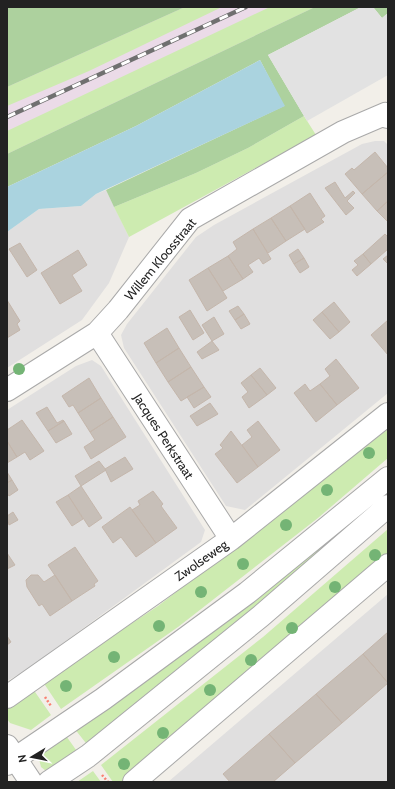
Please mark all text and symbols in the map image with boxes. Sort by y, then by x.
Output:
street label: Willem Kloosstraat [121,214,199,303]
street label: Jacques Perkstraat [130,389,198,482]
street label: Zwolseweg [171,536,231,584]
north arrow [12,737,52,777]
text: N [15,754,30,764]

